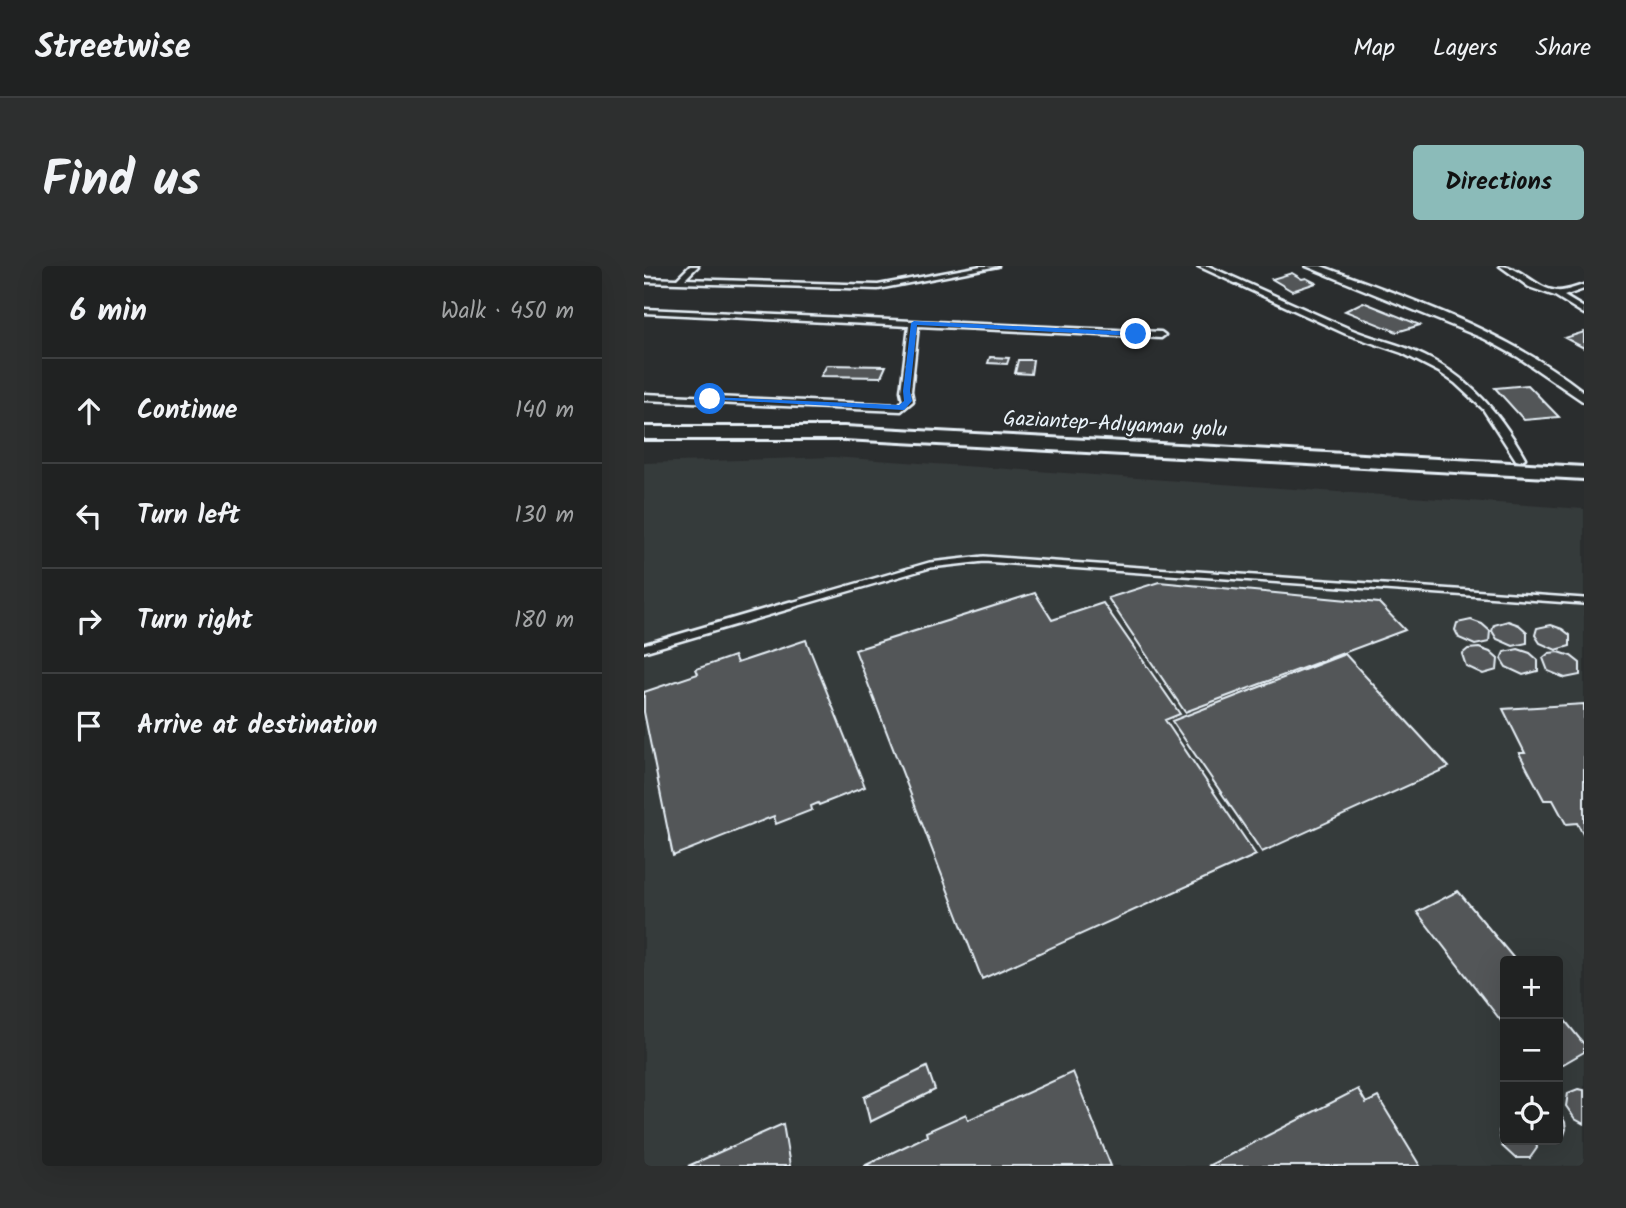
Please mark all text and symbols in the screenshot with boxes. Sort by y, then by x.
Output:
text: Streetwise [35,22,191,75]
text: Map [1353,29,1395,68]
text: Layers [1433,29,1497,68]
text: Share [1535,29,1591,68]
text: Find us [42,143,200,221]
button: Directions [1413,145,1584,220]
text: 6 min [70,288,147,336]
text: Walk · 450 m [441,294,574,330]
route end [1120,318,1151,349]
route start [694,383,725,414]
text: Continue [137,390,238,432]
icon: ahead [70,392,108,430]
text: 140 m [515,393,574,429]
street label: Gaziantep-Adıyaman yolu [1002,403,1228,447]
text: Turn left [137,495,240,537]
icon: left [70,497,108,535]
text: 130 m [515,498,574,534]
text: Turn right [137,600,253,642]
icon: right [70,602,108,640]
text: 180 m [514,603,574,639]
text: Arrive at destination [137,705,377,747]
icon: arrive [70,707,108,745]
map controls [1500,956,1563,1145]
button: + [1500,956,1563,1019]
button: − [1500,1019,1563,1082]
button: locate [1500,1082,1563,1145]

